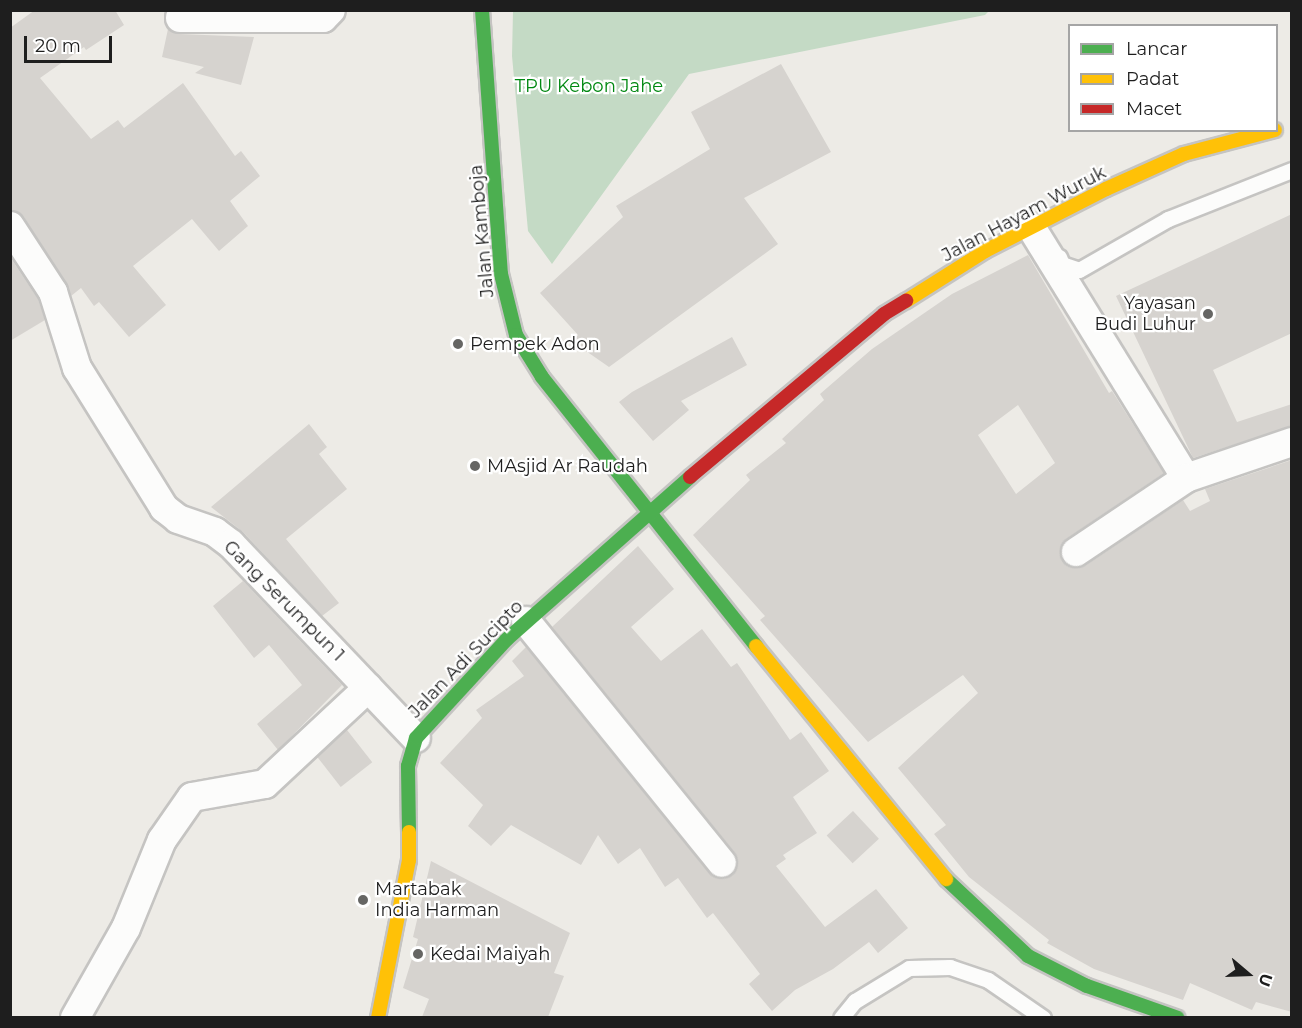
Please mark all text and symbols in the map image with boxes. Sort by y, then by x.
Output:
scale bar [27,24,116,62]
legend [1068,24,1278,132]
text: 20 m [35,35,81,57]
text: Lancar [1126,38,1187,60]
text: Padat [1126,68,1179,90]
park label: TPU Kebon Jahe [515,75,663,97]
text: Macet [1126,98,1182,120]
street label: Jalan Hayam Wuruk [938,162,1110,266]
street label: Jalan Kamboja [465,164,499,298]
place label: Yayasan Budi Luhur [1095,293,1196,336]
marker: Yayasan Budi Luhur [1201,307,1215,321]
place label: Pempek Adon [470,333,600,355]
marker: Pempek Adon [451,337,465,351]
place label: MAsjid Ar Raudah [487,455,648,477]
marker: MAsjid Ar Raudah [468,459,482,473]
street label: Gang Serumpun 1 [219,536,349,666]
street label: Jalan Adi Sucipto [404,596,528,722]
place label: Martabak India Harman [375,879,499,922]
marker: Martabak India Harman [356,893,370,907]
place label: Kedai Maiyah [430,943,550,965]
north arrow [1218,944,1278,1004]
marker: Kedai Maiyah [411,947,425,961]
text: U [1254,971,1277,989]

